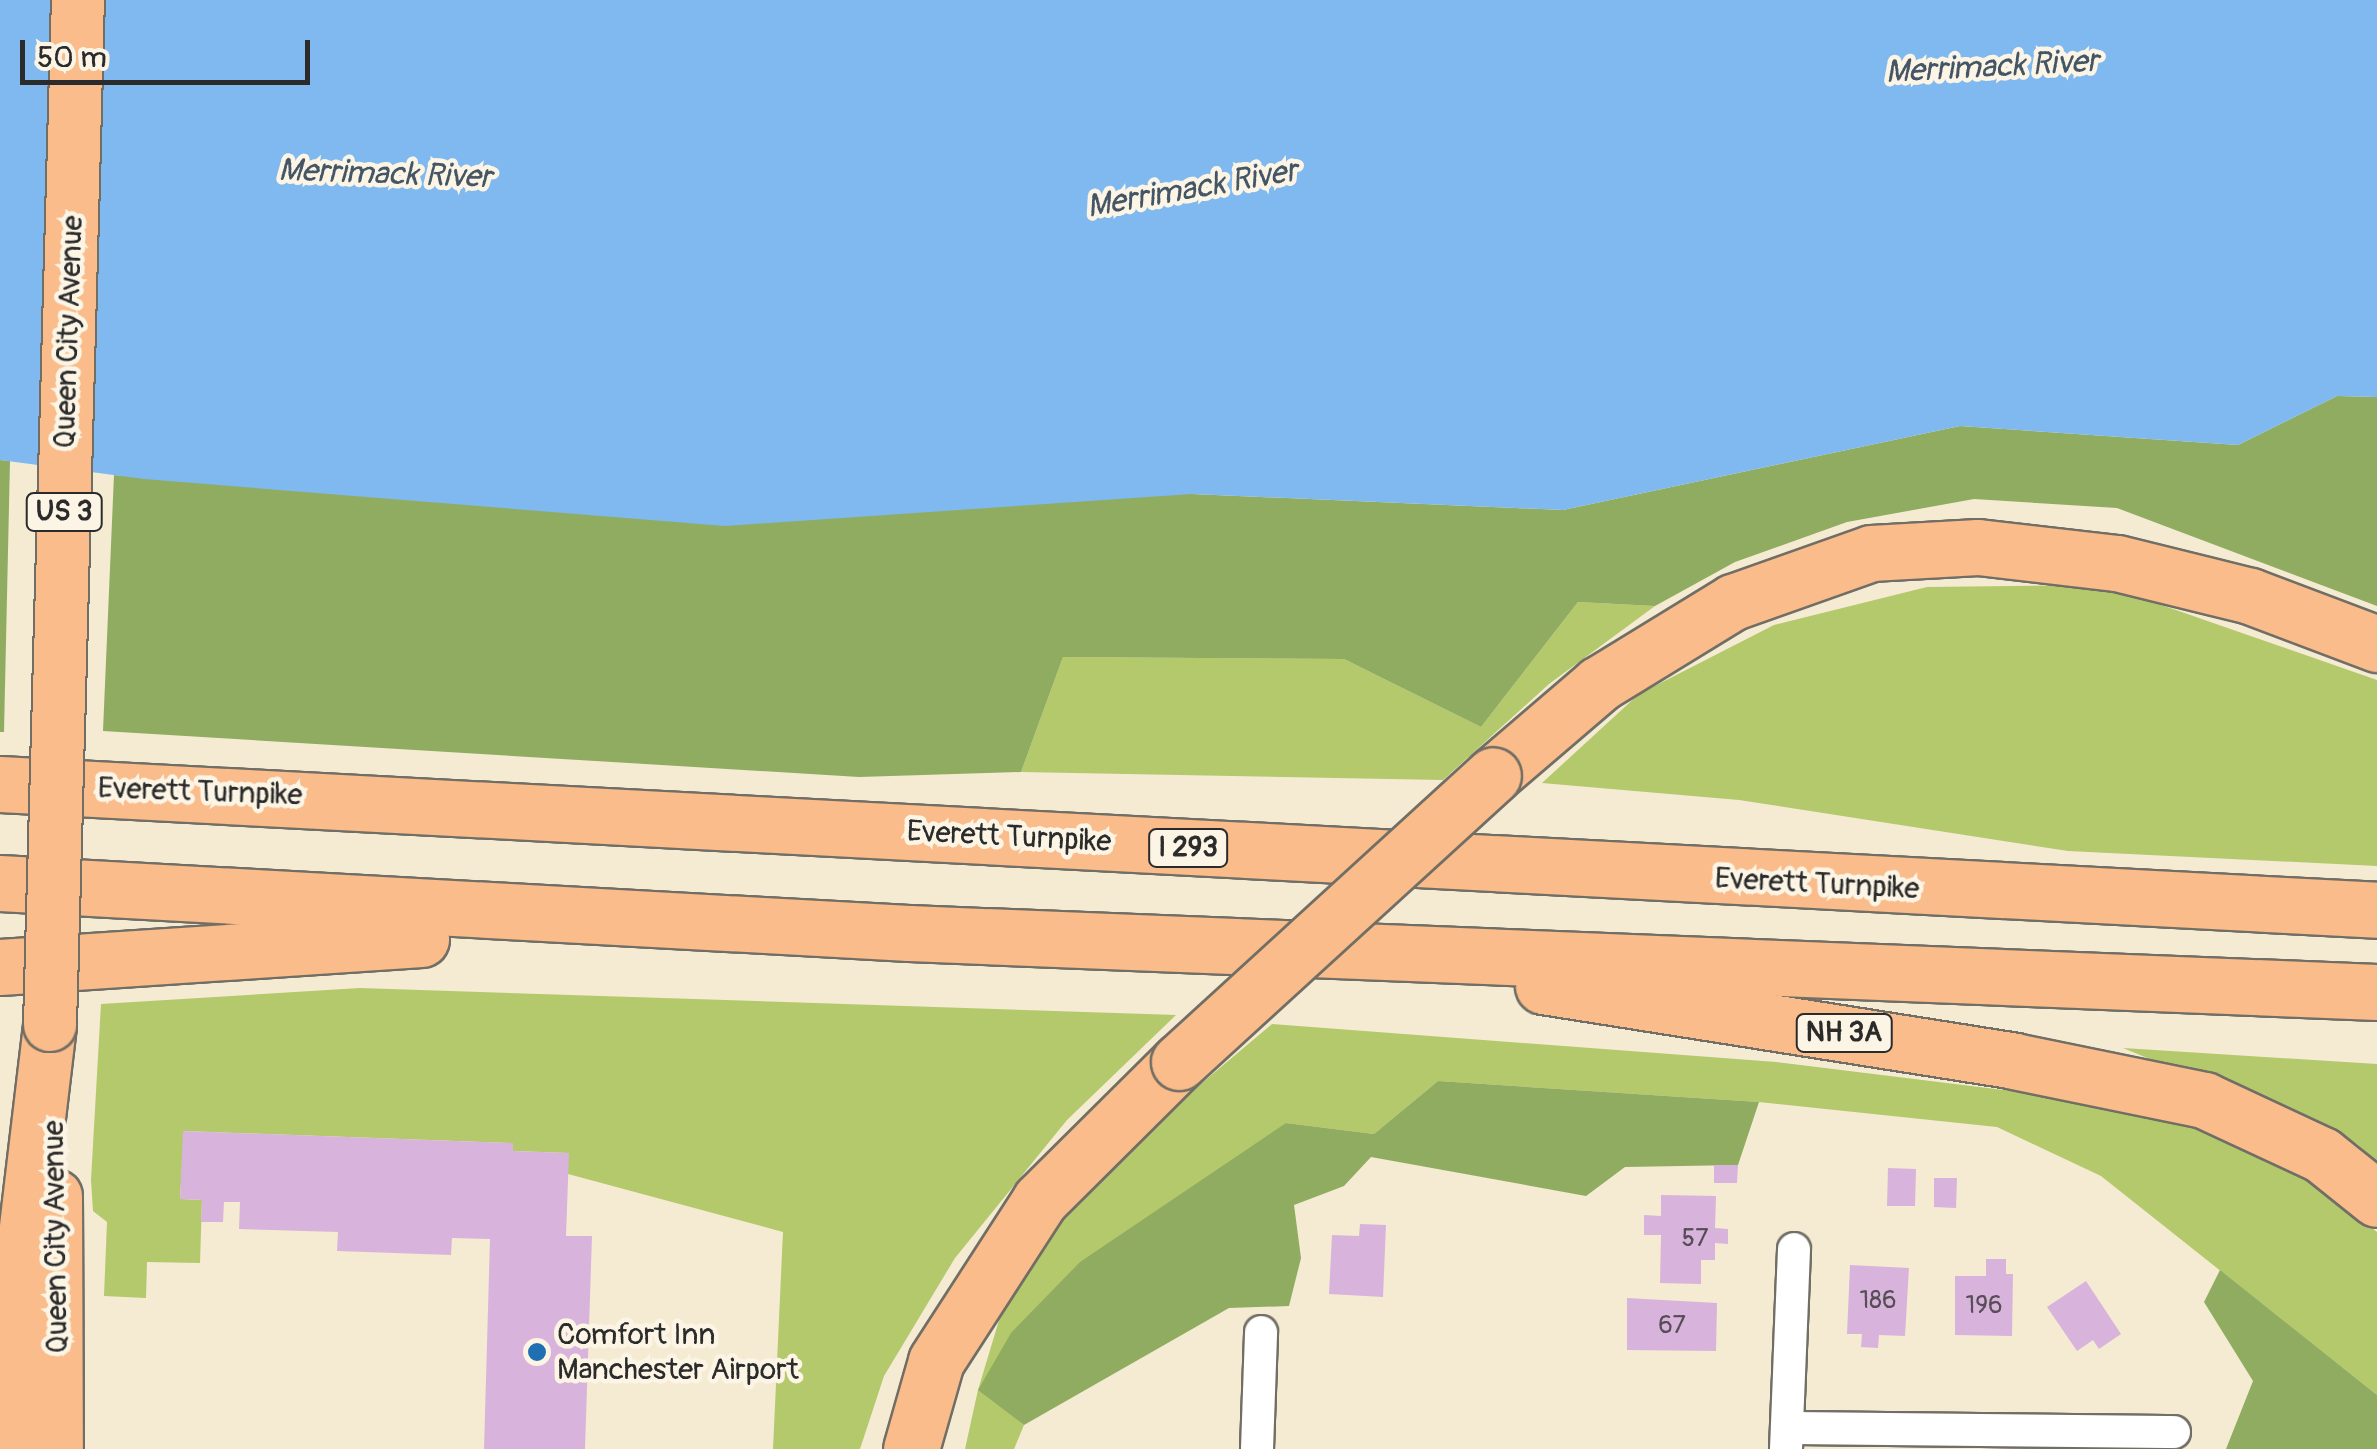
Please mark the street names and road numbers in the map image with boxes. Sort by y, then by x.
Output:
street label: Queen City Avenue [47,215,91,449]
road number: US 3 [24,489,104,535]
street label: Everett Turnpike [97,770,303,814]
street label: Everett Turnpike [906,814,1112,860]
road number: I 293 [1148,825,1228,871]
street label: Everett Turnpike [1714,861,1920,907]
road number: NH 3A [1794,1010,1894,1056]
street label: Queen City Avenue [36,1120,76,1354]

